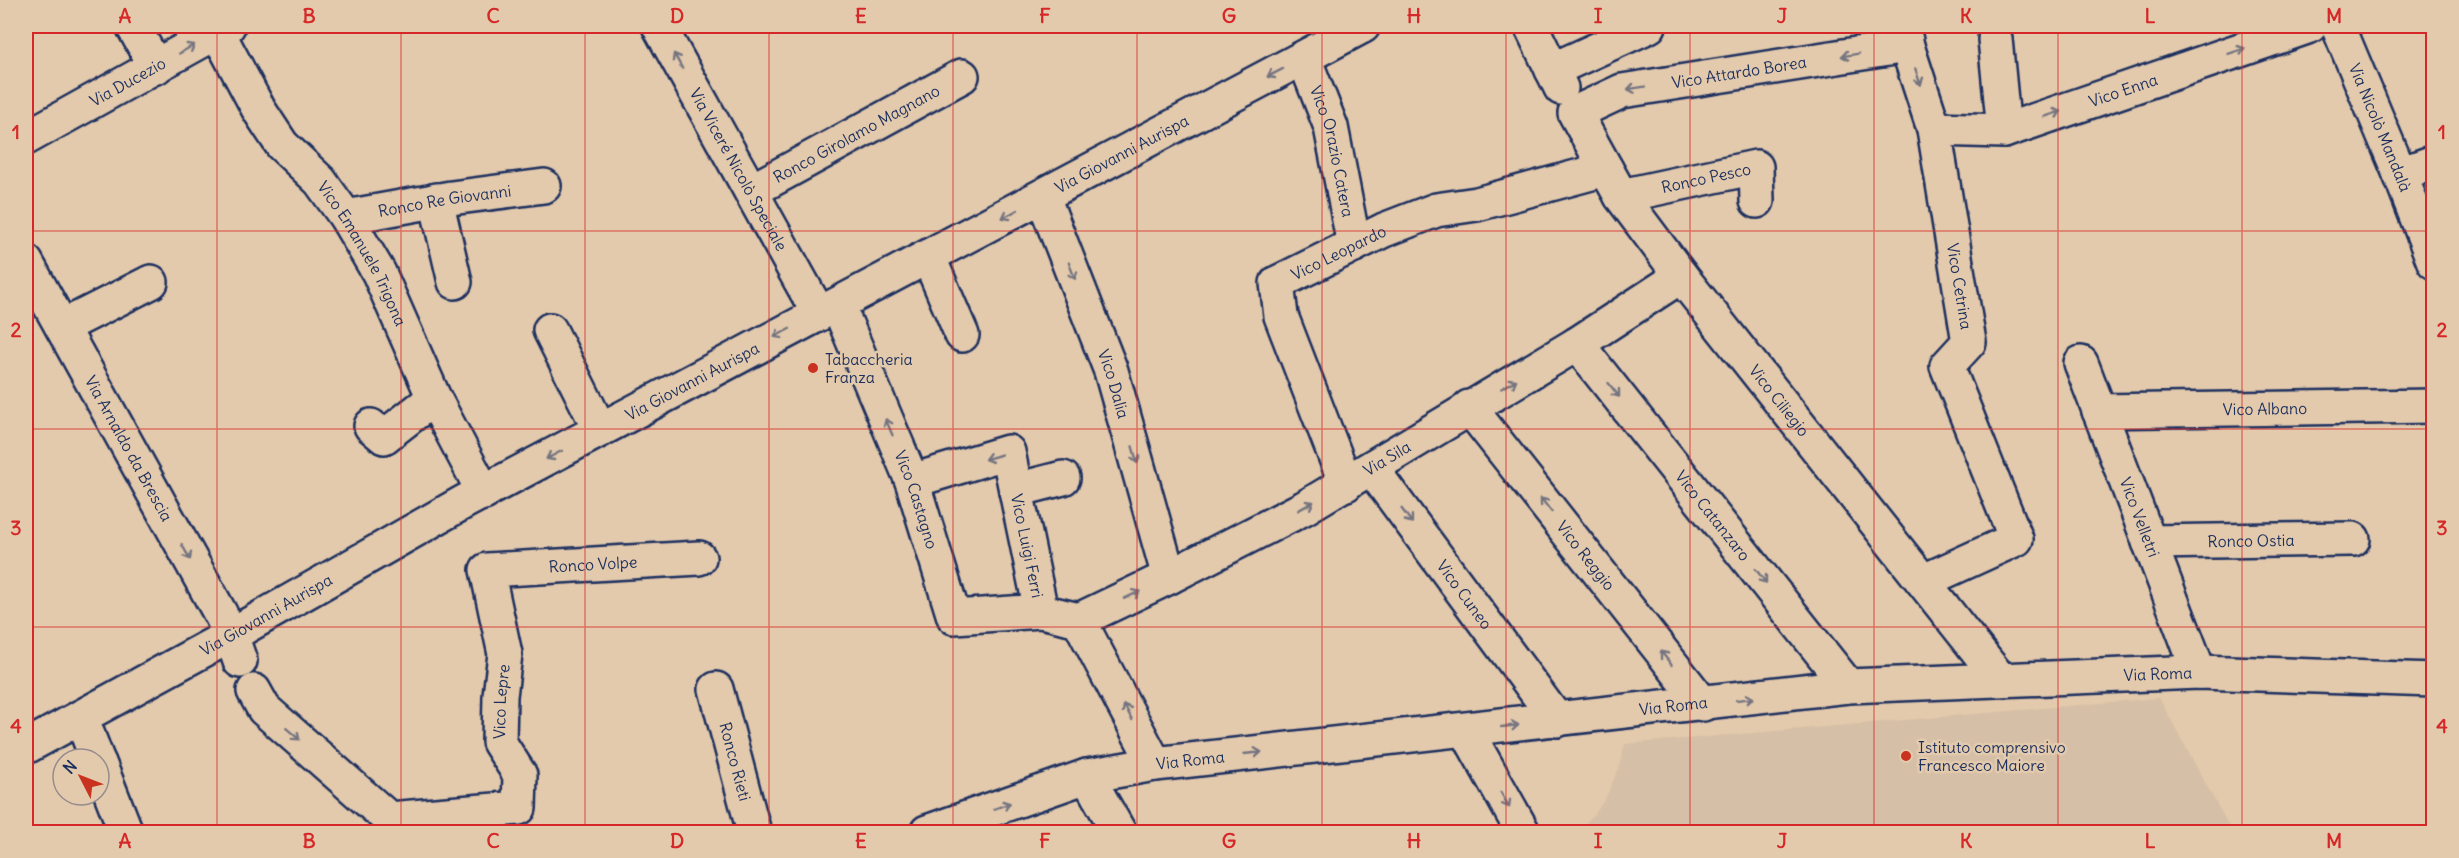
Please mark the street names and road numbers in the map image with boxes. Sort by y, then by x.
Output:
street label: Vico Attardo Borea [1670,51,1808,93]
street label: Via Ducezio [86,53,169,111]
street label: Via Nicolò Mandalà [2345,60,2416,194]
street label: Vico Enna [2086,69,2160,111]
street label: Ronco Girolamo Magnano [770,80,943,187]
street label: Vico Orazio Catera [1306,83,1358,219]
street label: Via Viceré Nicolò Speciale [685,85,792,254]
street label: Via Giovanni Aurispa [1051,110,1192,197]
street label: Ronco Pesco [1659,158,1753,197]
street label: Vico Emanuele Trigona [313,177,411,329]
street label: Ronco Re Giovanni [376,180,512,221]
street label: Vico Leopardo [1288,221,1389,284]
street label: Vico Cetrina [1943,242,1977,331]
street label: Via Giovanni Aurispa [622,338,763,425]
street label: Vico Dalia [1094,346,1134,421]
street label: Vico Ciliegio [1745,361,1814,440]
street label: Via Arnaldo da Brescia [81,372,177,525]
street label: Vico Albano [2223,398,2307,419]
street label: Via Sila [1359,436,1414,480]
street label: Vico Castagno [890,447,942,551]
street label: Vico Catanzaro [1671,466,1755,565]
street label: Vico Velletri [2116,474,2164,560]
street label: Vico Luigi Ferri [1007,492,1048,600]
street label: Vico Reggio [1552,517,1620,594]
street label: Ronco Ostia [2207,530,2295,551]
street label: Ronco Volpe [548,552,638,576]
street label: Vico Cuneo [1432,556,1497,633]
street label: Via Giovanni Aurispa [196,569,336,660]
street label: Via Roma [2123,662,2193,685]
street label: Vico Lepre [489,663,514,739]
street label: Via Roma [1638,692,1708,719]
street label: Ronco Rieti [715,720,755,803]
street label: Via Roma [1155,746,1226,774]

